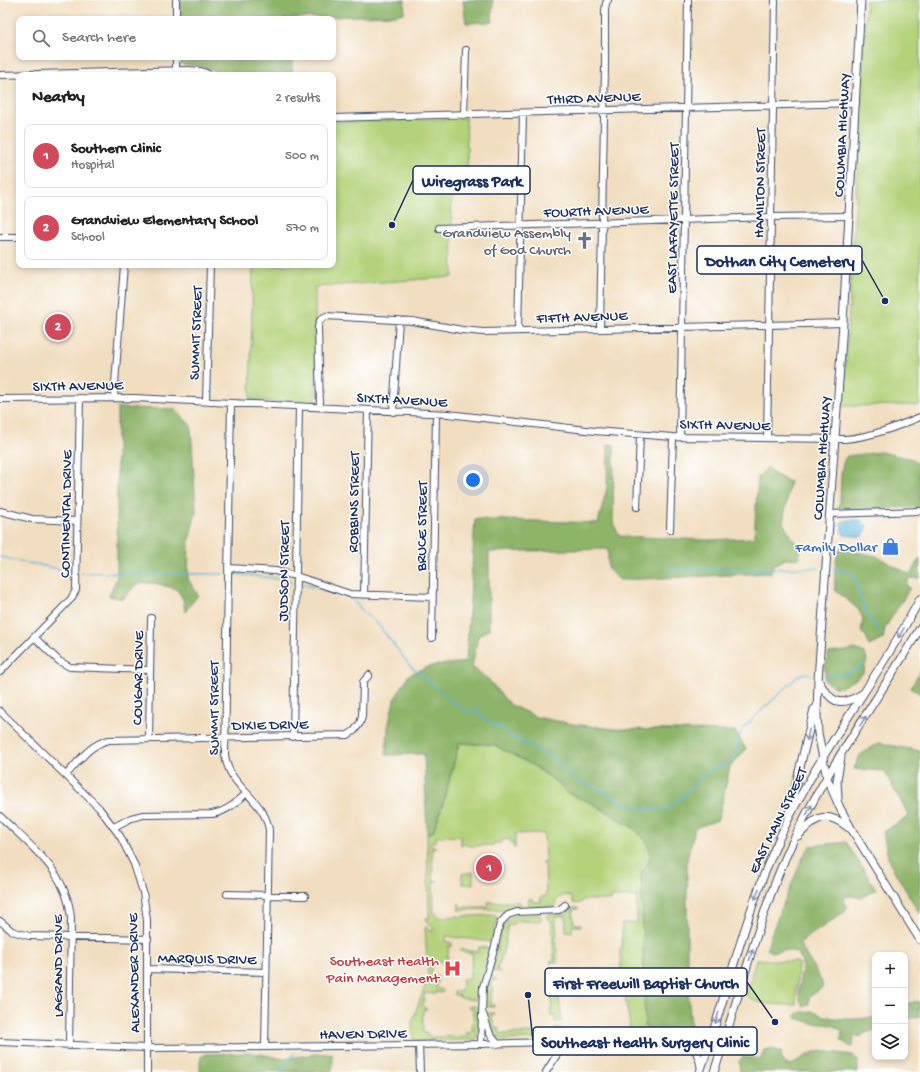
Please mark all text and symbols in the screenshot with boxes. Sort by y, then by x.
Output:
search box [16,16,336,60]
icon: search [30,27,52,49]
text: Search here [62,29,136,47]
street label: COLUMBIA HIGHWAY [831,73,855,198]
text: Nearby [32,88,85,108]
street label: THIRD AVENUE [546,88,642,110]
text: 2 results [275,91,320,106]
street label: HAMILTON STREET [751,127,771,238]
text: Southern Clinic [71,140,161,158]
street label: EAST LAFAYETTE STREET [664,141,684,294]
text: 1 [43,149,49,164]
text: 500 m [285,149,319,164]
text: Hospital [71,158,115,173]
callout: Wiregrass Park [413,166,530,194]
text: Wiregrass Park [421,174,524,193]
street label: FOURTH AVENUE [542,201,650,223]
text: Grandview Elementary School [71,212,258,230]
text: 2 [43,221,49,236]
text: 570 m [286,221,319,236]
place label: Grandview Assembly of God Church [442,225,572,260]
text: School [71,230,105,245]
church icon: Grandview Assembly of God Church [574,231,594,251]
callout: Dothan City Cemetery [697,246,862,274]
text: Dothan City Cemetery [703,254,855,273]
street label: SUMMIT STREET [186,284,208,381]
street label: FIFTH AVENUE [535,307,629,329]
pin: 2 [45,312,71,342]
street label: SIXTH AVENUE [33,377,124,397]
street label: SIXTH AVENUE [356,390,448,412]
street label: COLUMBIA HIGHWAY [810,396,836,521]
street label: SIXTH AVENUE [679,416,771,436]
street label: CONTINENTAL DRIVE [57,449,77,578]
street label: ROBBINS STREET [345,450,365,553]
your location [463,470,483,490]
street label: BRUCE STREET [413,480,433,572]
street label: JUDSON STREET [275,519,295,622]
shop icon: Family Dollar [880,536,900,556]
place label: Family Dollar [794,539,879,557]
one-way arrow [897,627,905,639]
street label: COUGAR DRIVE [129,630,149,725]
street label: SUMMIT STREET [206,660,224,755]
street label: DIXIE DRIVE [231,716,309,736]
one-way arrow [859,716,867,727]
one-way arrow [804,728,812,741]
street label: EAST MAIN STREET [745,764,813,877]
one-way arrow [805,804,813,816]
pin: 1 [476,853,502,883]
one-way arrow [752,888,760,900]
street label: ALEXANDER DRIVE [125,912,145,1033]
street label: LAGRAND DRIVE [50,914,68,1017]
one-way arrow [748,949,756,961]
street label: MARQUIS DRIVE [157,950,257,970]
map controls [872,952,908,1060]
button: + [872,952,908,988]
place label: Southeast Health Pain Management [325,953,441,988]
hospital icon: Southeast Health Pain Management [442,959,462,979]
callout: First Freewill Baptist Church [545,968,747,996]
text: First Freewill Baptist Church [552,976,740,995]
button: − [872,988,908,1024]
one-way arrow [713,1011,720,1024]
button: layers [872,1024,908,1060]
street label: HAVEN DRIVE [319,1025,408,1045]
callout: Southeast Health Surgery Clinic [533,1027,757,1055]
text: Southeast Health Surgery Clinic [541,1035,751,1054]

